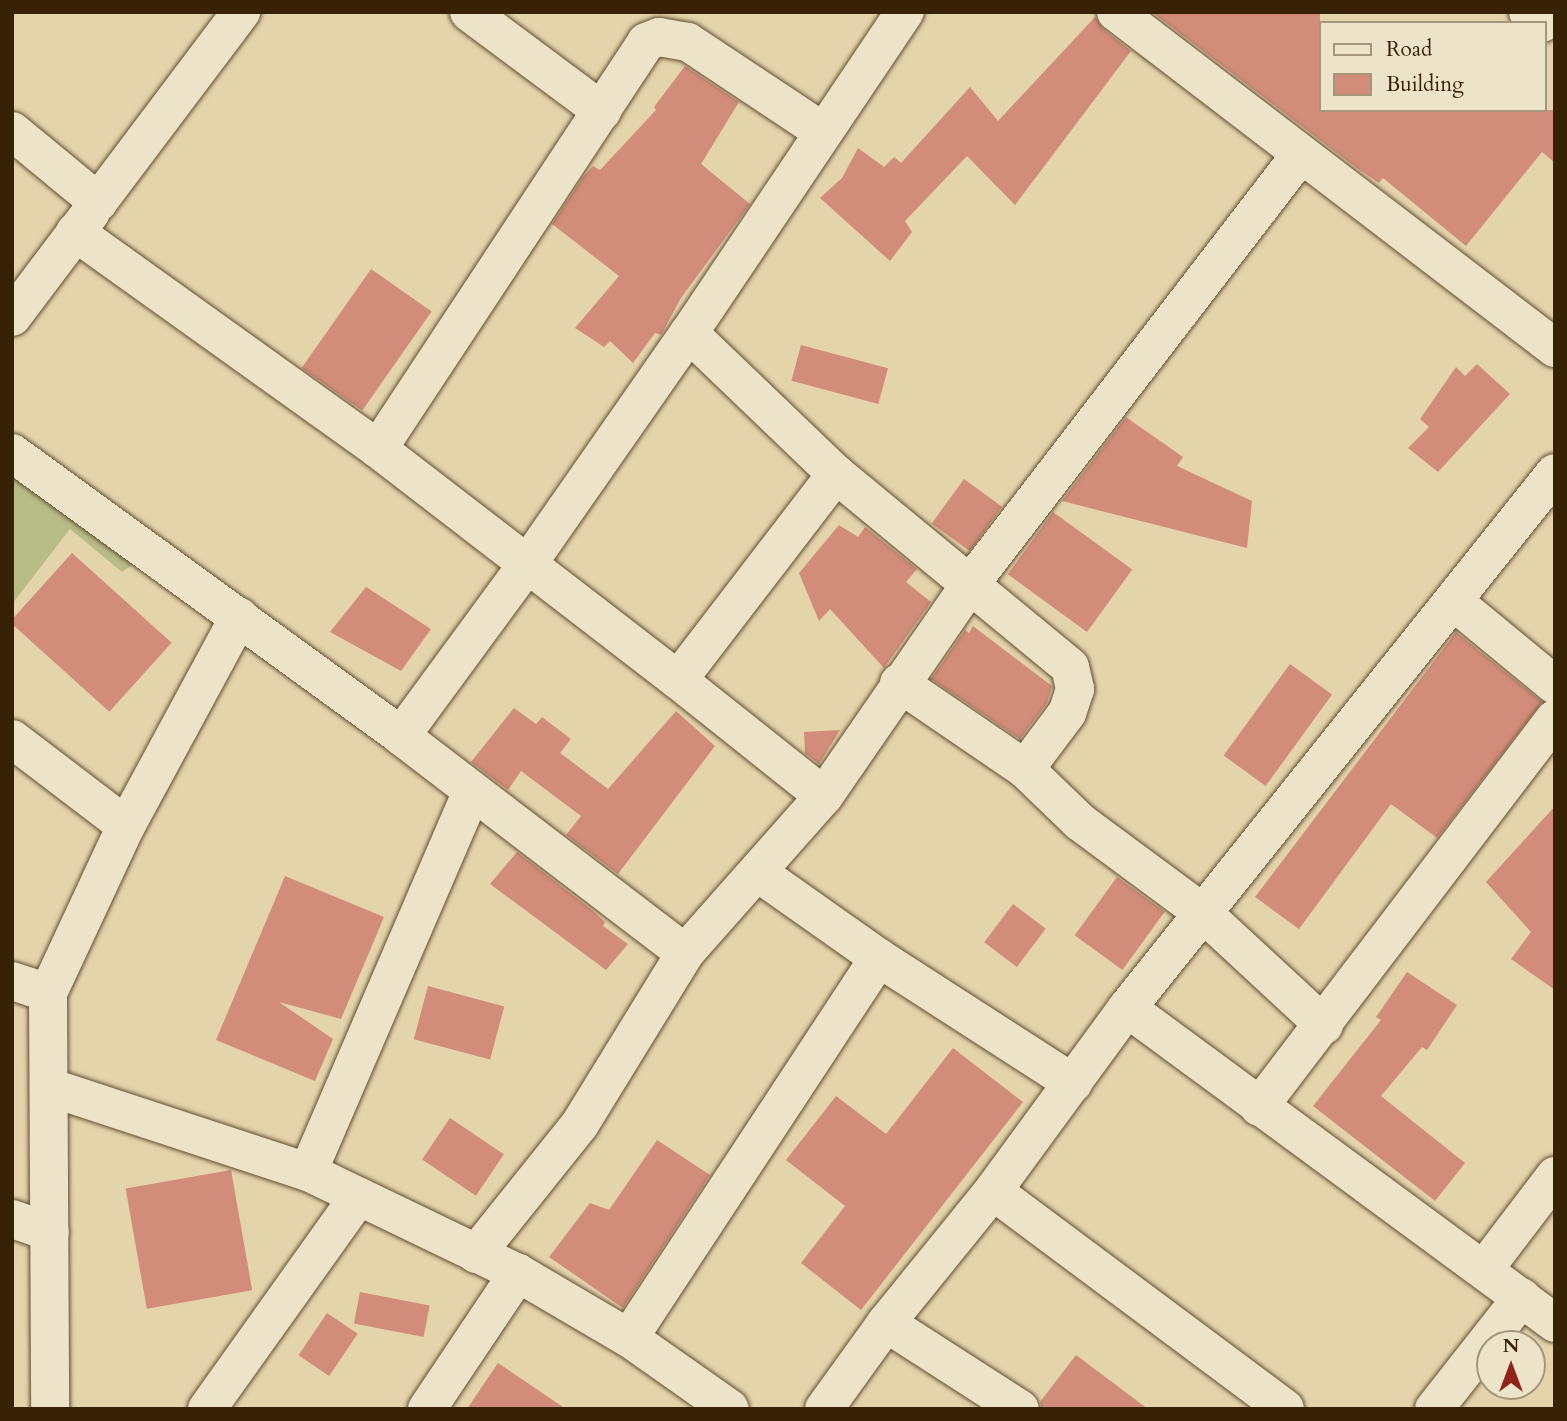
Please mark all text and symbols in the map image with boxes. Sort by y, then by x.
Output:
legend [1318,21,1546,112]
text: Road [1386,35,1432,64]
text: Building [1386,70,1464,99]
north arrow [1476,1330,1546,1400]
text: N [1503,1333,1519,1359]

